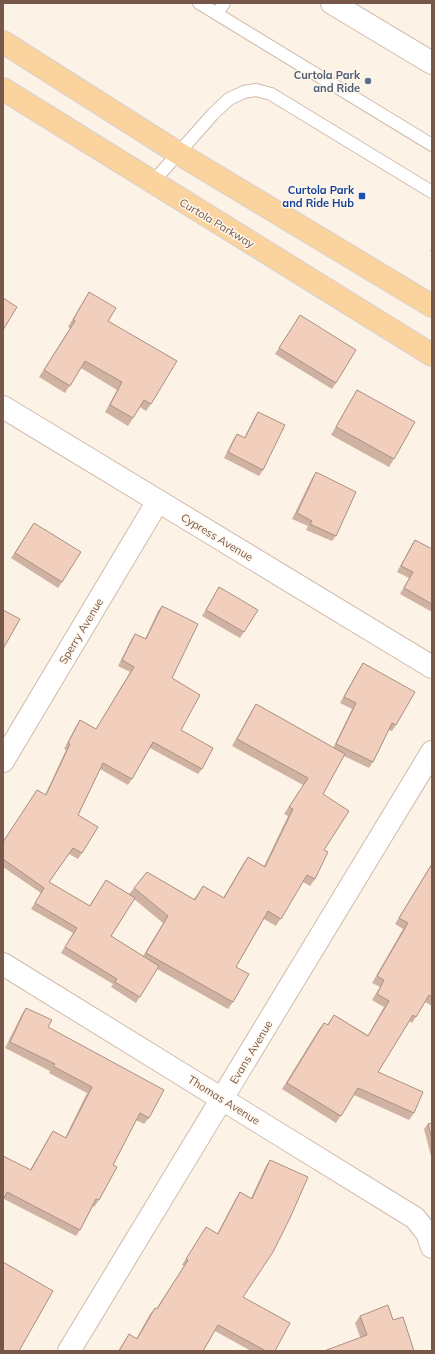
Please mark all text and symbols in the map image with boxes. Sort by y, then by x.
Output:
place label: Curtola Park and Ride [294,68,361,95]
marker: Curtola Park and Ride [363,76,373,86]
place label: Curtola Park and Ride Hub [282,183,355,210]
marker: Curtola Park and Ride Hub [357,191,367,201]
street label: Curtola Parkway [177,195,257,251]
street label: Cypress Avenue [178,510,256,564]
street label: Sperry Avenue [56,595,106,667]
street label: Evans Avenue [227,1018,275,1086]
street label: Thomas Avenue [185,1072,263,1128]

